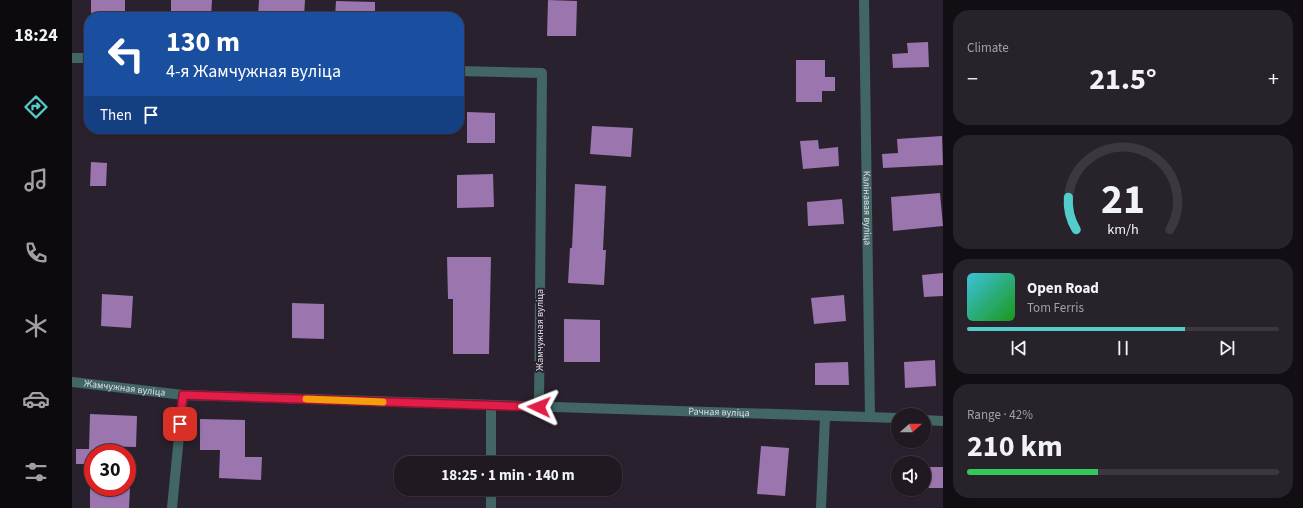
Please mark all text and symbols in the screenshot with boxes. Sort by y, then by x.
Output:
text: 130 m [166,22,240,62]
text: 18:24 [14,23,58,48]
icon: left [100,28,152,80]
text: Climate [967,39,1009,57]
text: 21.5° [1089,58,1157,101]
text: 4-я Жамчужная вуліца [166,59,341,84]
text: − [967,63,978,95]
text: + [1268,63,1279,95]
icon: directions [22,93,50,121]
icon: arrive [140,104,162,126]
text: Then [100,105,132,126]
icon: music [22,166,50,194]
text: 21 [1101,170,1145,230]
street label: Калінавая вуліца [859,171,875,245]
text: km/h [1107,218,1139,239]
icon: phone [22,239,50,267]
text: Open Road [1027,278,1099,299]
street label: Жамчужная вуліца [533,289,547,371]
text: Tom Ferris [1027,299,1084,317]
icon: climate [22,312,50,340]
icon: previous [1008,337,1030,359]
icon: pause [1112,337,1134,359]
icon: next [1216,337,1238,359]
street label: Жамчужная вуліца [83,376,166,400]
icon: car [22,385,50,413]
position arrow [518,386,560,428]
street label: Рачная вуліца [688,404,750,420]
text: Range · 42% [967,406,1033,424]
pin [163,407,197,441]
north arrow [891,408,931,448]
map controls [891,408,931,496]
icon: arrive [169,413,191,435]
text: 210 km [967,425,1063,468]
speed limit sign: 30 [84,444,136,496]
button: sound [891,456,931,496]
icon: filters [22,458,50,486]
text: 18:25 · 1 min · 140 m [441,465,575,486]

